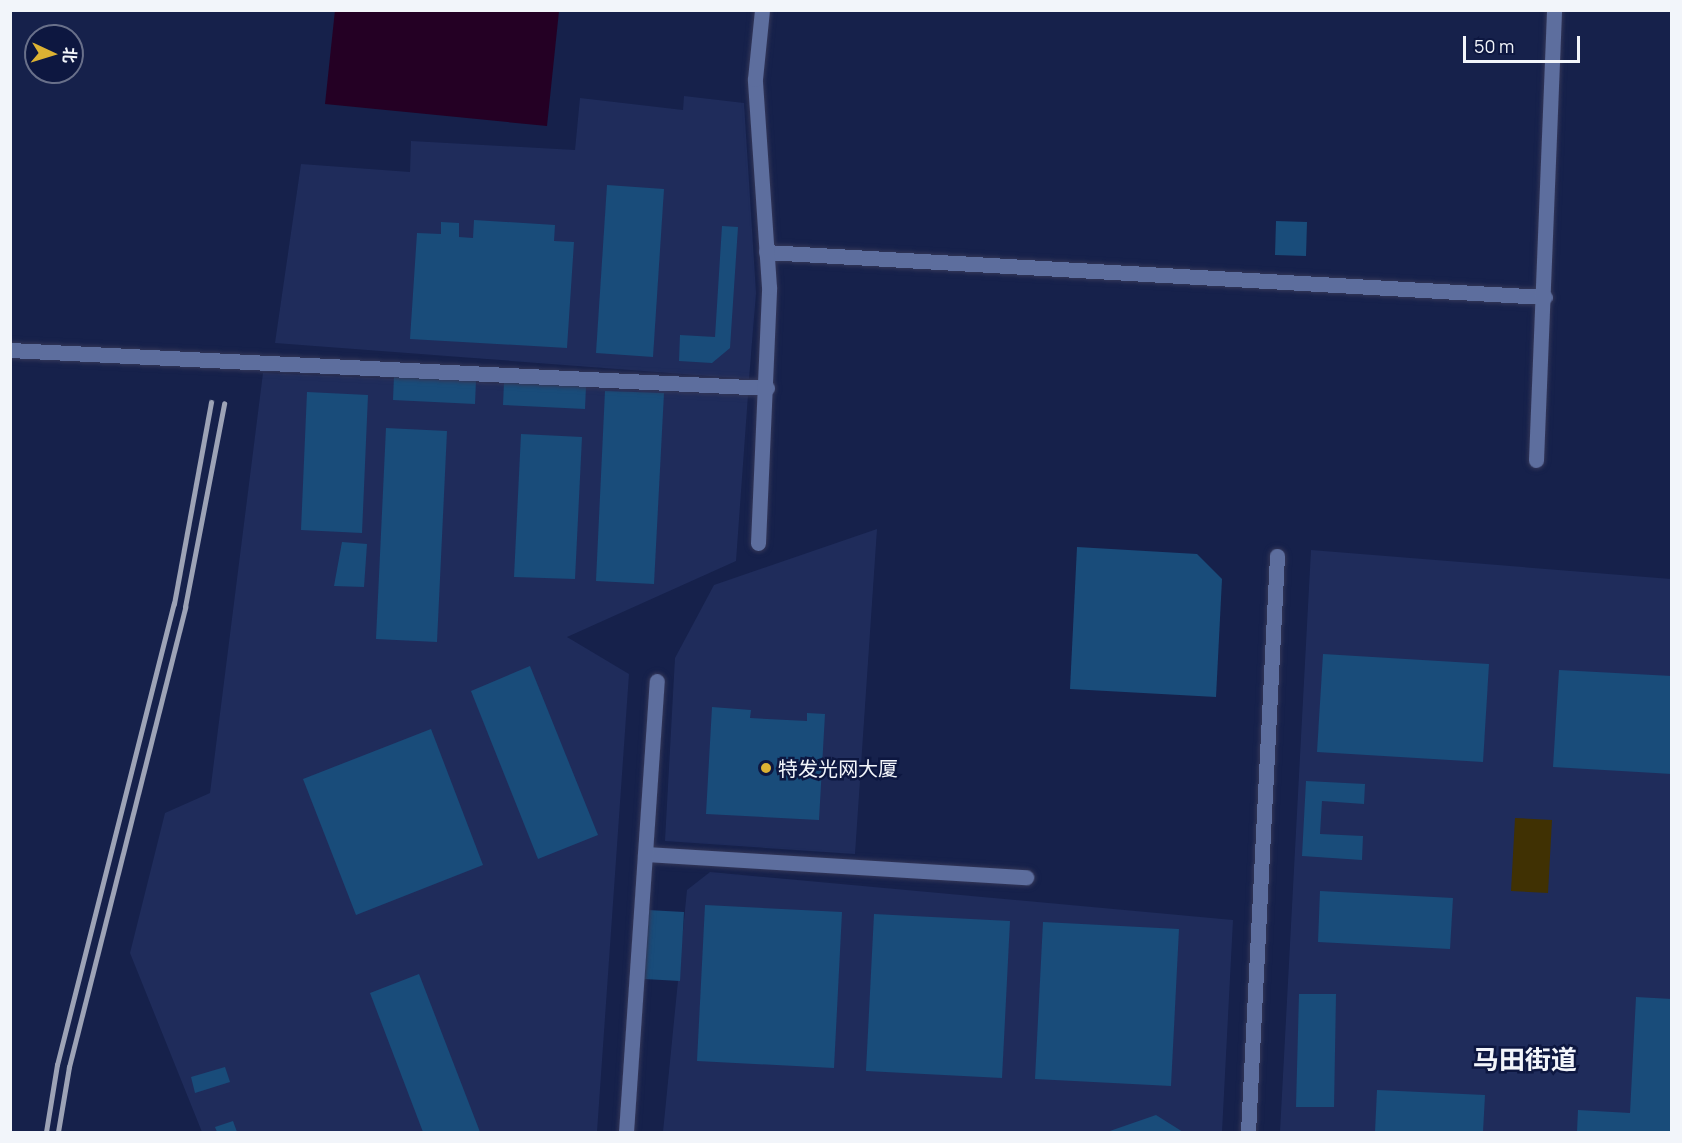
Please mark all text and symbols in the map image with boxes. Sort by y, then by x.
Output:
north arrow [24,24,84,84]
scale bar [1466,24,1583,62]
text: 50 m [1474,34,1514,58]
text: 北 [58,46,81,64]
place label: 特发光网大厦 [778,756,898,780]
marker: 特发光网大厦 [759,761,773,775]
district label: 马田街道 [1473,1044,1577,1076]

